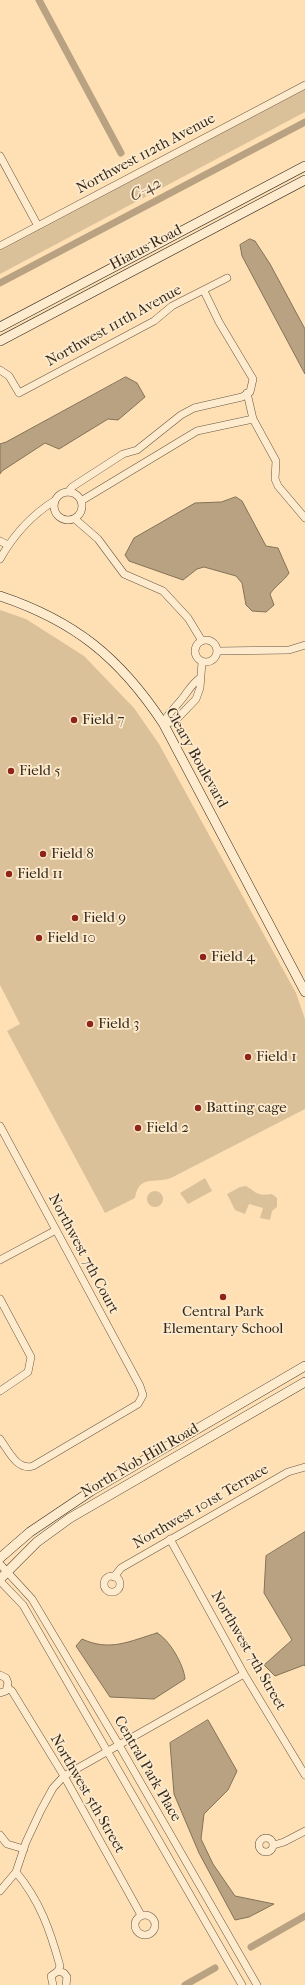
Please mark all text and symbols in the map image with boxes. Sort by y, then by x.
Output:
street label: Northwest 112th Avenue [73,110,219,198]
water label: C-42 [127,174,165,206]
street label: Hiatus Road [107,221,185,275]
street label: Northwest 111th Avenue [43,281,185,371]
street label: Cleary Boulevard [161,705,231,811]
place label: Field 7 [82,711,124,729]
marker: Field 7 [69,715,79,725]
place label: Field 5 [19,762,61,780]
marker: Field 5 [6,766,16,776]
place label: Field 8 [51,845,94,863]
marker: Field 8 [38,849,48,859]
place label: Field 11 [17,865,63,883]
marker: Field 11 [4,869,14,879]
place label: Field 9 [83,909,126,927]
marker: Field 9 [70,913,80,923]
place label: Field 10 [47,929,96,947]
marker: Field 10 [34,933,44,943]
place label: Field 4 [211,948,255,966]
marker: Field 4 [198,952,208,962]
place label: Field 3 [98,1015,139,1033]
marker: Field 3 [85,1019,95,1029]
place label: Field 1 [256,1048,297,1066]
marker: Field 1 [243,1052,253,1062]
place label: Batting cage [206,1099,287,1117]
marker: Batting cage [193,1103,203,1113]
place label: Field 2 [146,1119,189,1137]
marker: Field 2 [133,1123,143,1133]
street label: Northwest 7th Court [44,1191,122,1317]
marker: Central Park Elementary School [218,1292,228,1302]
place label: Central Park Elementary School [163,1303,283,1338]
street label: North Nob Hill Road [78,1420,202,1502]
street label: Northwest 101st Terrace [130,1461,272,1553]
street label: Northwest 7th Street [207,1588,289,1714]
street label: Central Park Place [109,1713,185,1825]
street label: Northwest 5th Street [46,1731,128,1857]

